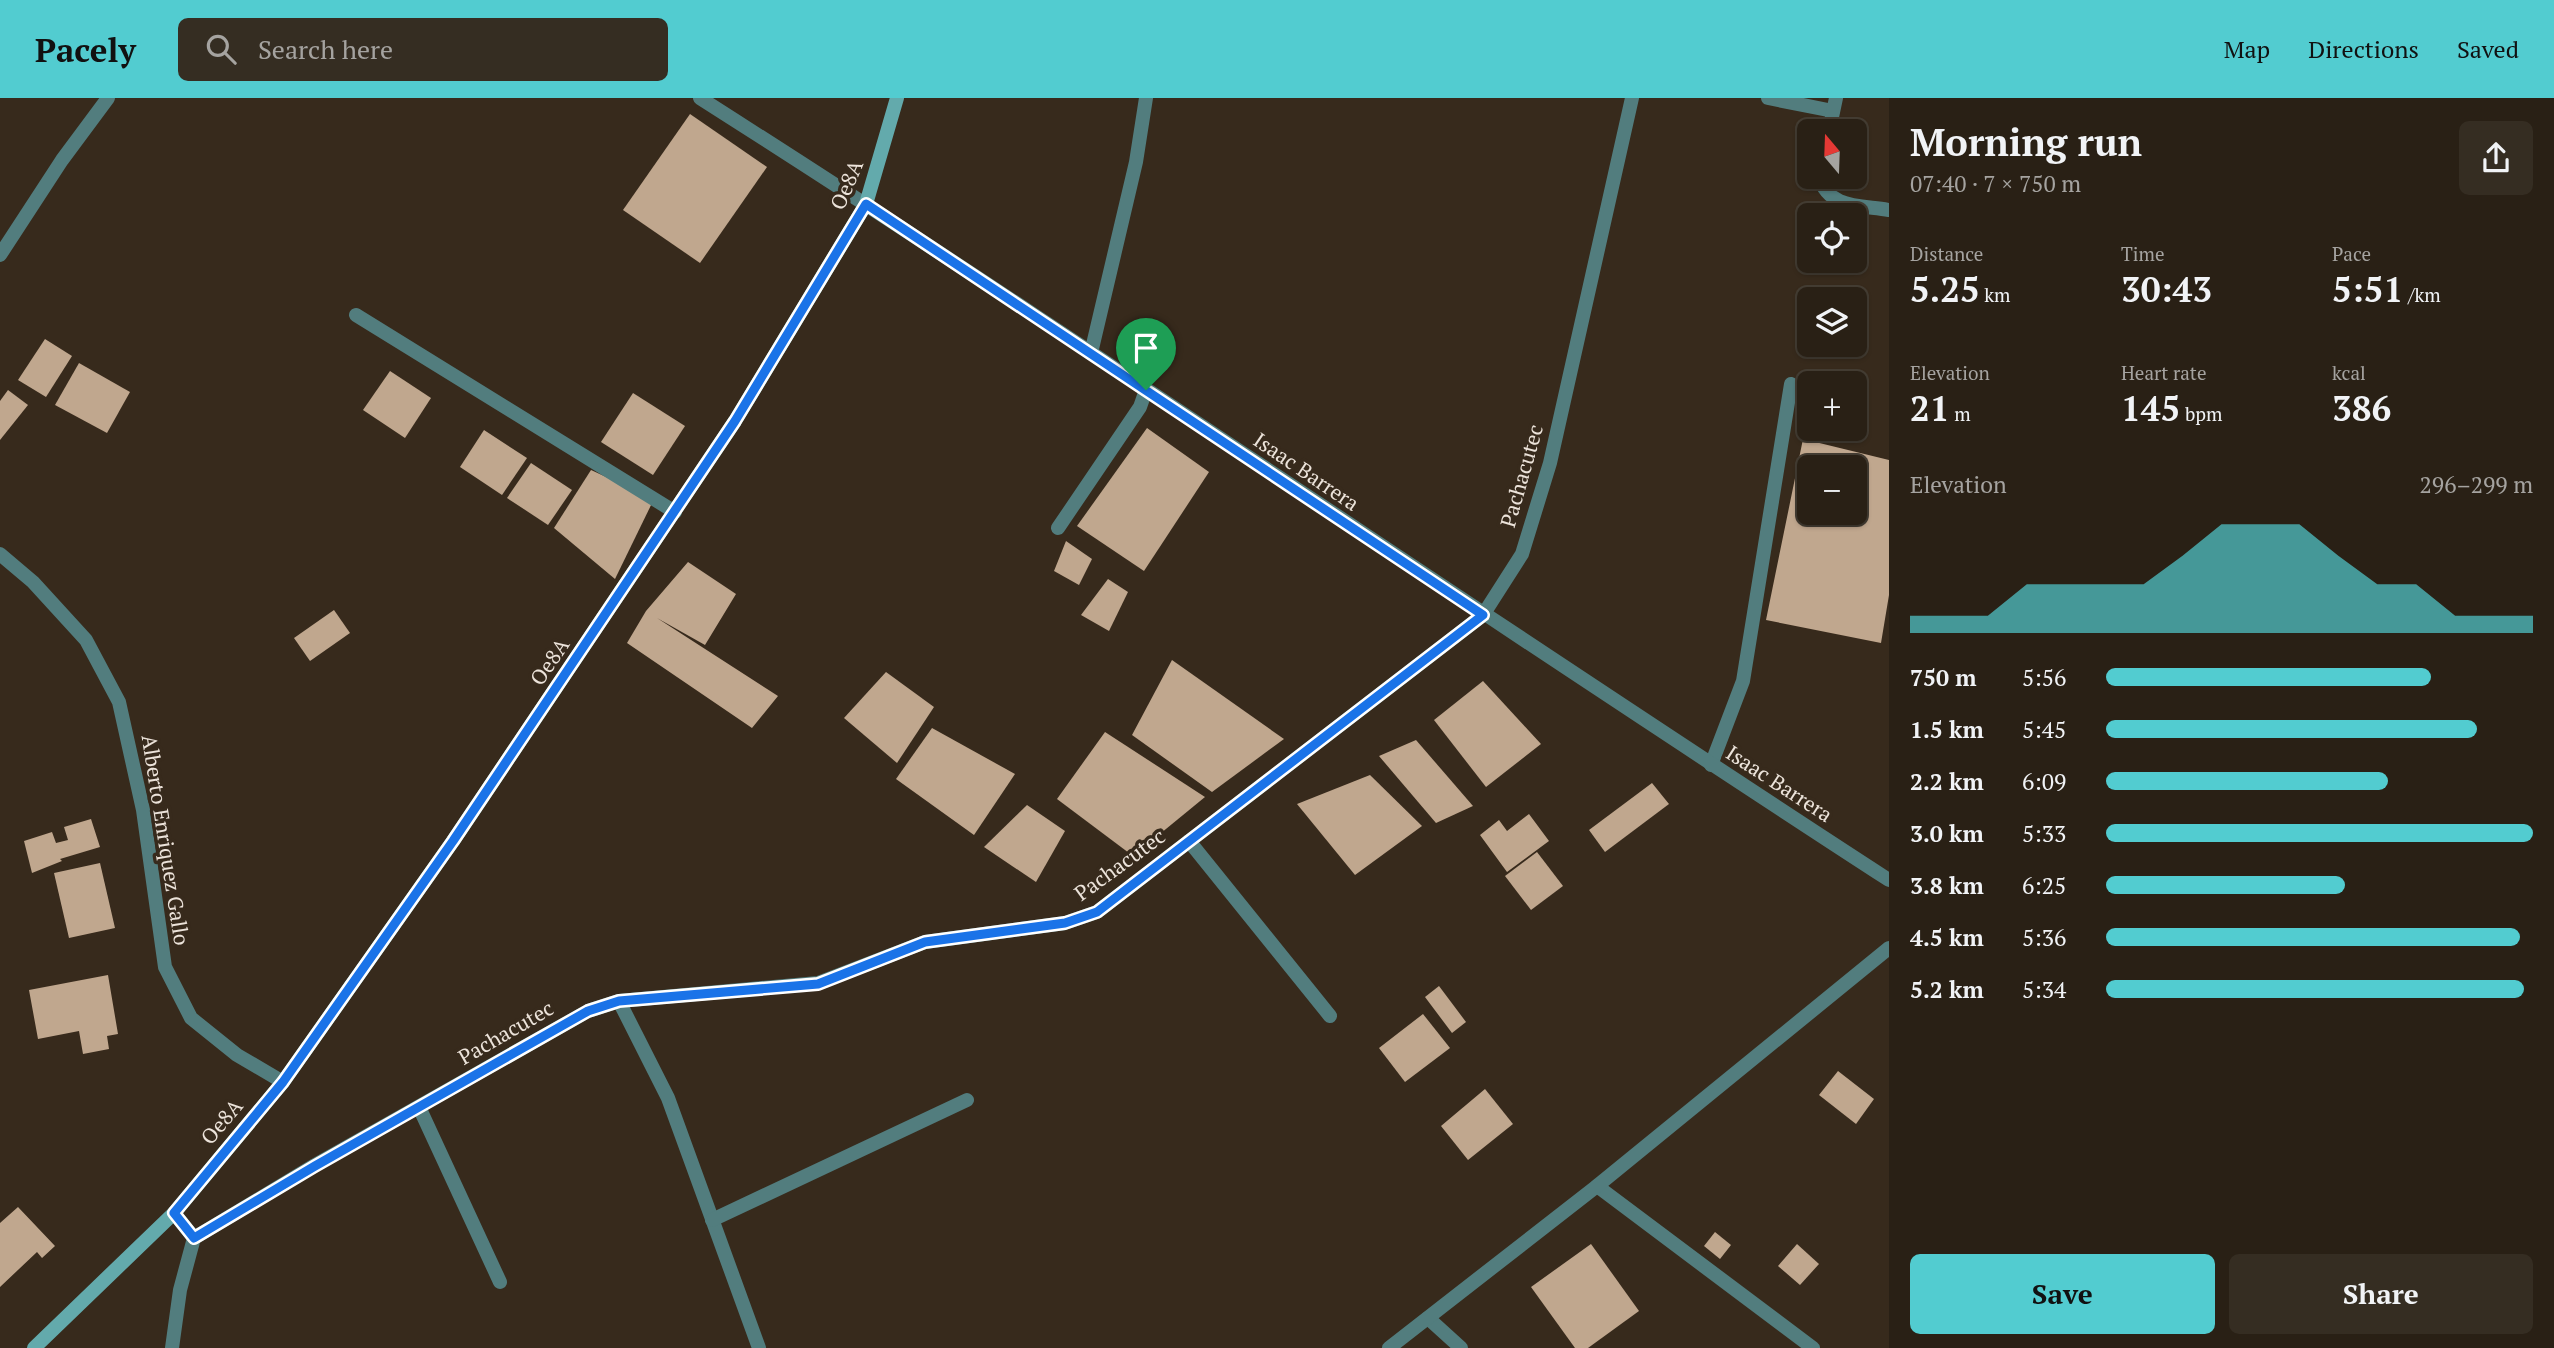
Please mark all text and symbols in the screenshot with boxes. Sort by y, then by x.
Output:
search box [178,18,668,81]
text: Pacely [35,28,136,71]
icon: search [202,30,240,68]
text: Search here [258,32,393,66]
text: Map [2224,33,2270,65]
text: Directions [2308,33,2419,65]
text: Saved [2457,33,2519,65]
text: Morning run [1910,117,2142,167]
north arrow [1797,119,1867,189]
map controls [1797,119,1867,525]
button: share [2459,121,2533,195]
street label: Oe8A [823,155,869,214]
text: 07:40 · 7 × 750 m [1910,168,2081,199]
button: locate [1797,203,1867,273]
text: Distance [1910,241,1983,266]
text: Time [2121,241,2164,266]
text: Pace [2332,241,2371,266]
text: 5.25 [1910,266,1980,312]
text: 30:43 [2121,266,2212,312]
text: 5:51 [2332,266,2403,312]
text: km [1980,282,2011,307]
text: /km [2403,282,2441,307]
button: layers [1797,287,1867,357]
pin [1116,318,1176,390]
icon: arrive [1127,329,1165,367]
text: Elevation [1910,360,1990,385]
text: Heart rate [2121,360,2206,385]
text: kcal [2332,360,2366,385]
button: + [1797,371,1867,441]
text: 21 [1910,385,1950,431]
text: 145 [2121,385,2180,431]
text: 386 [2332,385,2391,431]
text: m [1950,401,1971,426]
text: bpm [2180,401,2222,426]
street label: Pachacutec [1493,421,1549,530]
street label: Isaac Barrera [1248,426,1365,517]
button: − [1797,455,1867,525]
text: Elevation [1910,469,2007,500]
text: 296–299 m [2420,469,2533,500]
street label: Oe8A [523,632,576,691]
text: 750 m [1910,662,1976,693]
text: 5:56 [2022,662,2066,693]
text: 1.5 km [1910,714,1984,745]
text: 5:45 [2022,714,2066,745]
street label: Alberto Enriquez Gallo [136,733,196,947]
street label: Isaac Barrera [1721,738,1838,828]
text: 2.2 km [1910,766,1984,797]
text: 6:09 [2022,766,2066,797]
text: 3.0 km [1910,818,1984,849]
text: 5:33 [2022,818,2066,849]
street label: Pachacutec [1068,822,1170,907]
text: 3.8 km [1910,870,1984,901]
text: 6:25 [2022,870,2066,901]
text: 4.5 km [1910,922,1984,953]
text: 5:36 [2022,922,2066,953]
text: 5.2 km [1910,974,1984,1005]
text: 5:34 [2022,974,2066,1005]
street label: Pachacutec [453,994,558,1071]
street label: Oe8A [194,1092,249,1150]
button: Save [1910,1254,2215,1334]
button: Share [2229,1254,2533,1334]

